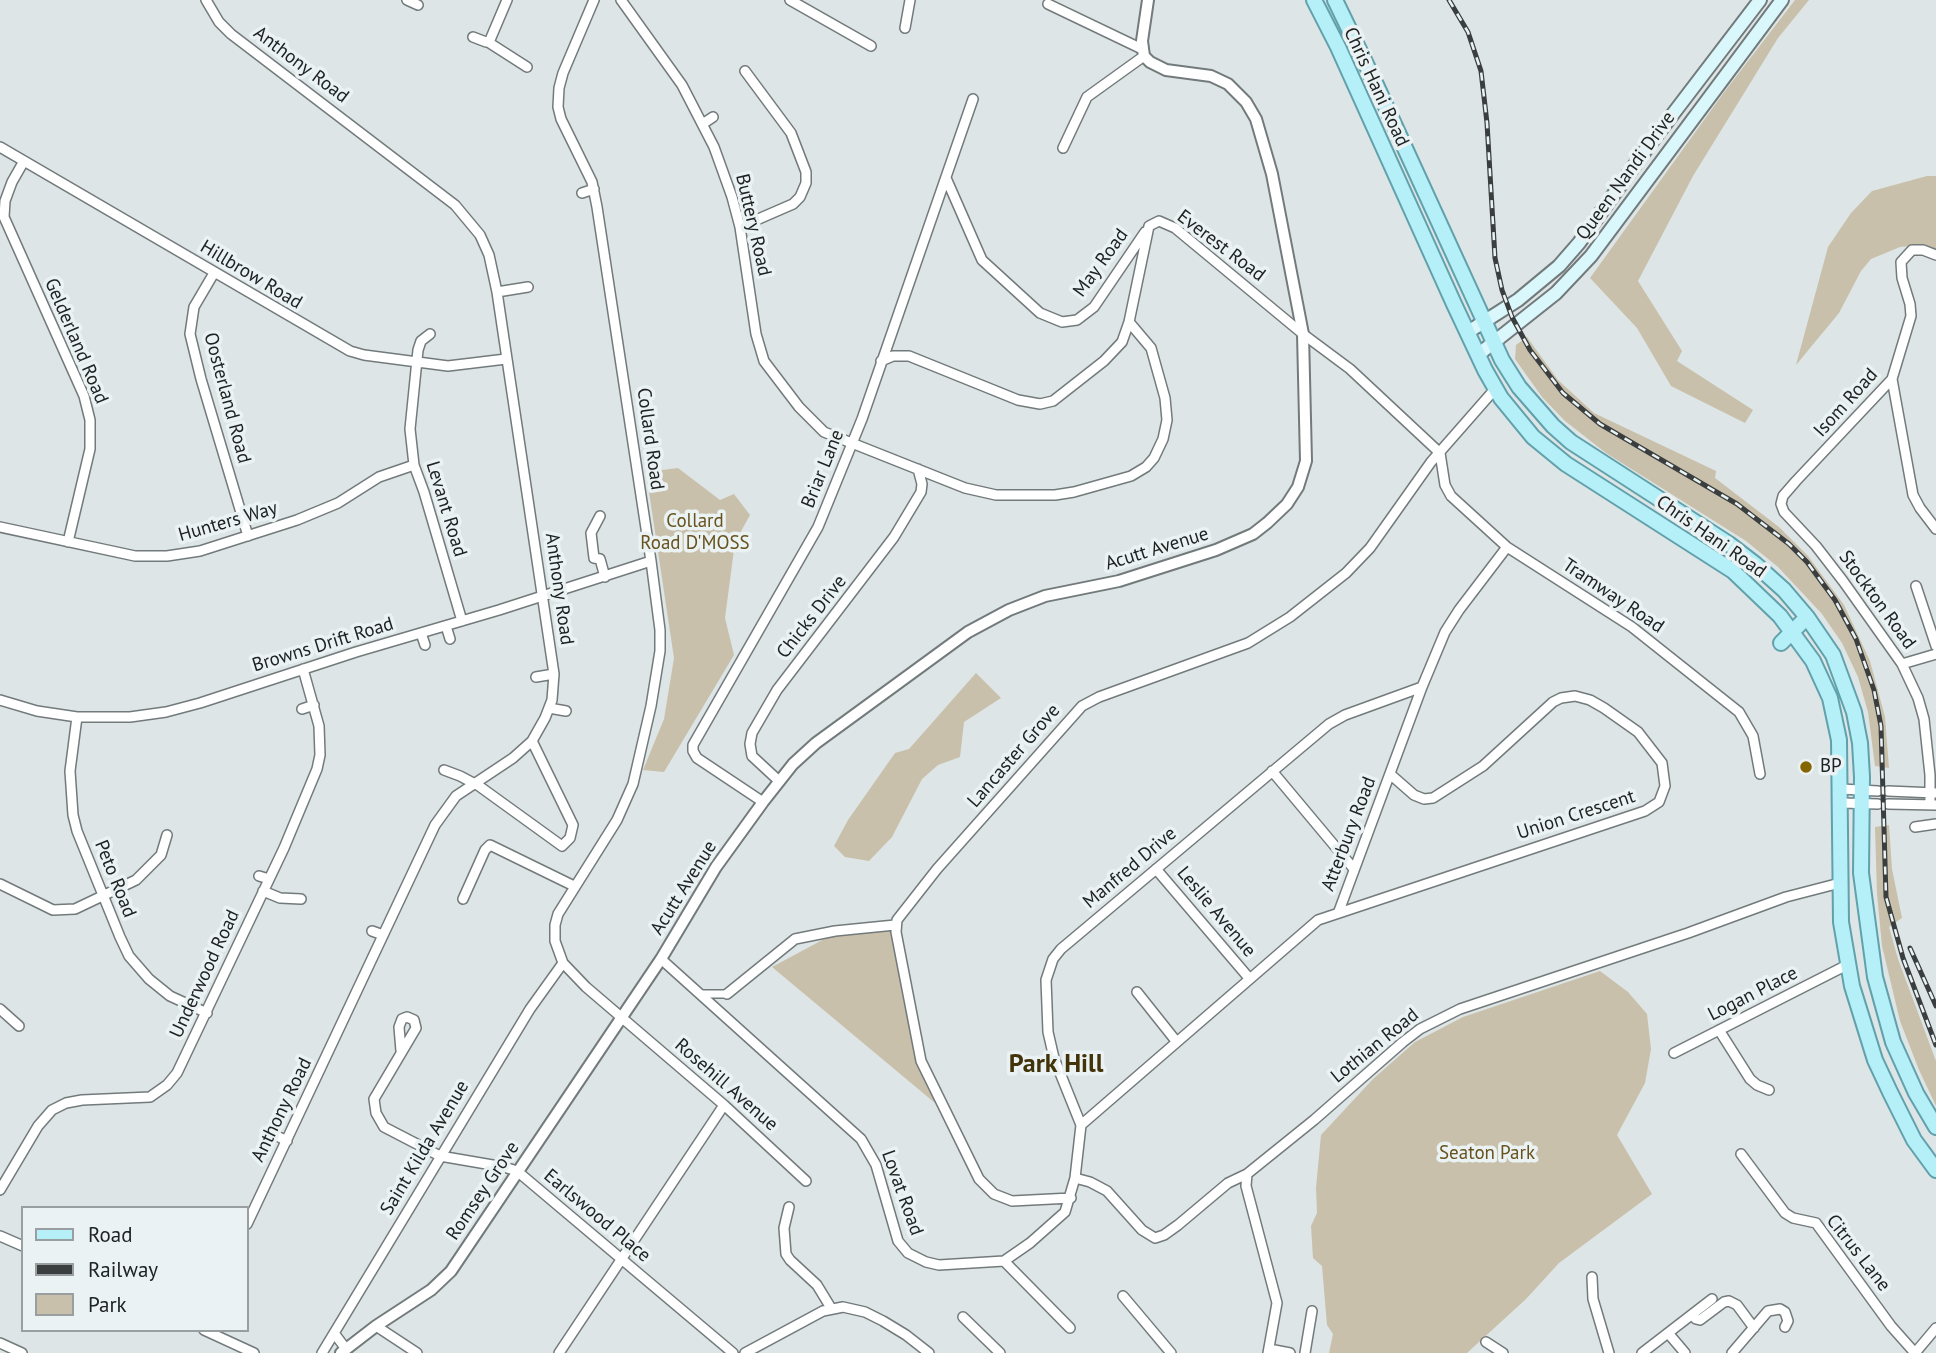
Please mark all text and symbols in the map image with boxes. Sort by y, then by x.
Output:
street label: Anthony Road [249,22,353,108]
street label: Chris Hani Road [1338,24,1414,150]
street label: Queen Nandi Drive [1572,107,1680,245]
street label: Buttery Road [730,172,776,278]
street label: Everest Road [1172,205,1270,287]
street label: May Road [1069,225,1133,301]
street label: Hillbrow Road [196,236,306,314]
street label: Gelderland Road [39,275,113,407]
street label: Oosterland Road [199,330,255,466]
street label: Isom Road [1809,364,1883,442]
street label: Collard Road [632,386,668,492]
street label: Briar Lane [797,426,849,512]
street label: Levant Road [421,458,471,560]
street label: Chris Hani Road [1652,491,1770,583]
street label: Hunters Way [176,497,280,547]
park label: Collard Road D'MOSS [640,511,750,555]
street label: Acutt Avenue [1103,522,1211,576]
street label: Anthony Road [540,531,578,647]
street label: Stockton Road [1834,546,1920,654]
street label: Tramway Road [1558,554,1668,638]
street label: Chicks Drive [772,571,852,663]
street label: Browns Drift Road [250,613,396,677]
street label: Lancaster Grove [963,700,1065,812]
place label: BP [1820,756,1842,778]
marker: BP [1798,759,1814,775]
street label: Atterbury Road [1317,774,1381,894]
street label: Union Crescent [1514,785,1638,845]
street label: Manfred Drive [1079,822,1181,914]
street label: Peto Road [89,837,141,921]
street label: Acutt Avenue [646,837,722,939]
street label: Leslie Avenue [1172,862,1260,962]
street label: Underwood Road [165,906,245,1042]
street label: Logan Place [1704,962,1802,1026]
street label: Lothian Road [1327,1004,1423,1088]
street label: Rosehill Avenue [670,1034,782,1136]
district label: Park Hill [1009,1049,1103,1081]
street label: Anthony Road [247,1054,317,1166]
street label: Saint Kilda Avenue [376,1077,474,1219]
street label: Romsey Grove [442,1137,524,1245]
park label: Seaton Park [1439,1143,1535,1165]
street label: Lovat Road [876,1147,928,1239]
street label: Earlswood Place [539,1165,655,1267]
legend [21,1206,248,1332]
street label: Citrus Lane [1821,1210,1895,1296]
text: Road [88,1221,132,1248]
text: Railway [88,1256,158,1283]
text: Park [88,1291,127,1318]

